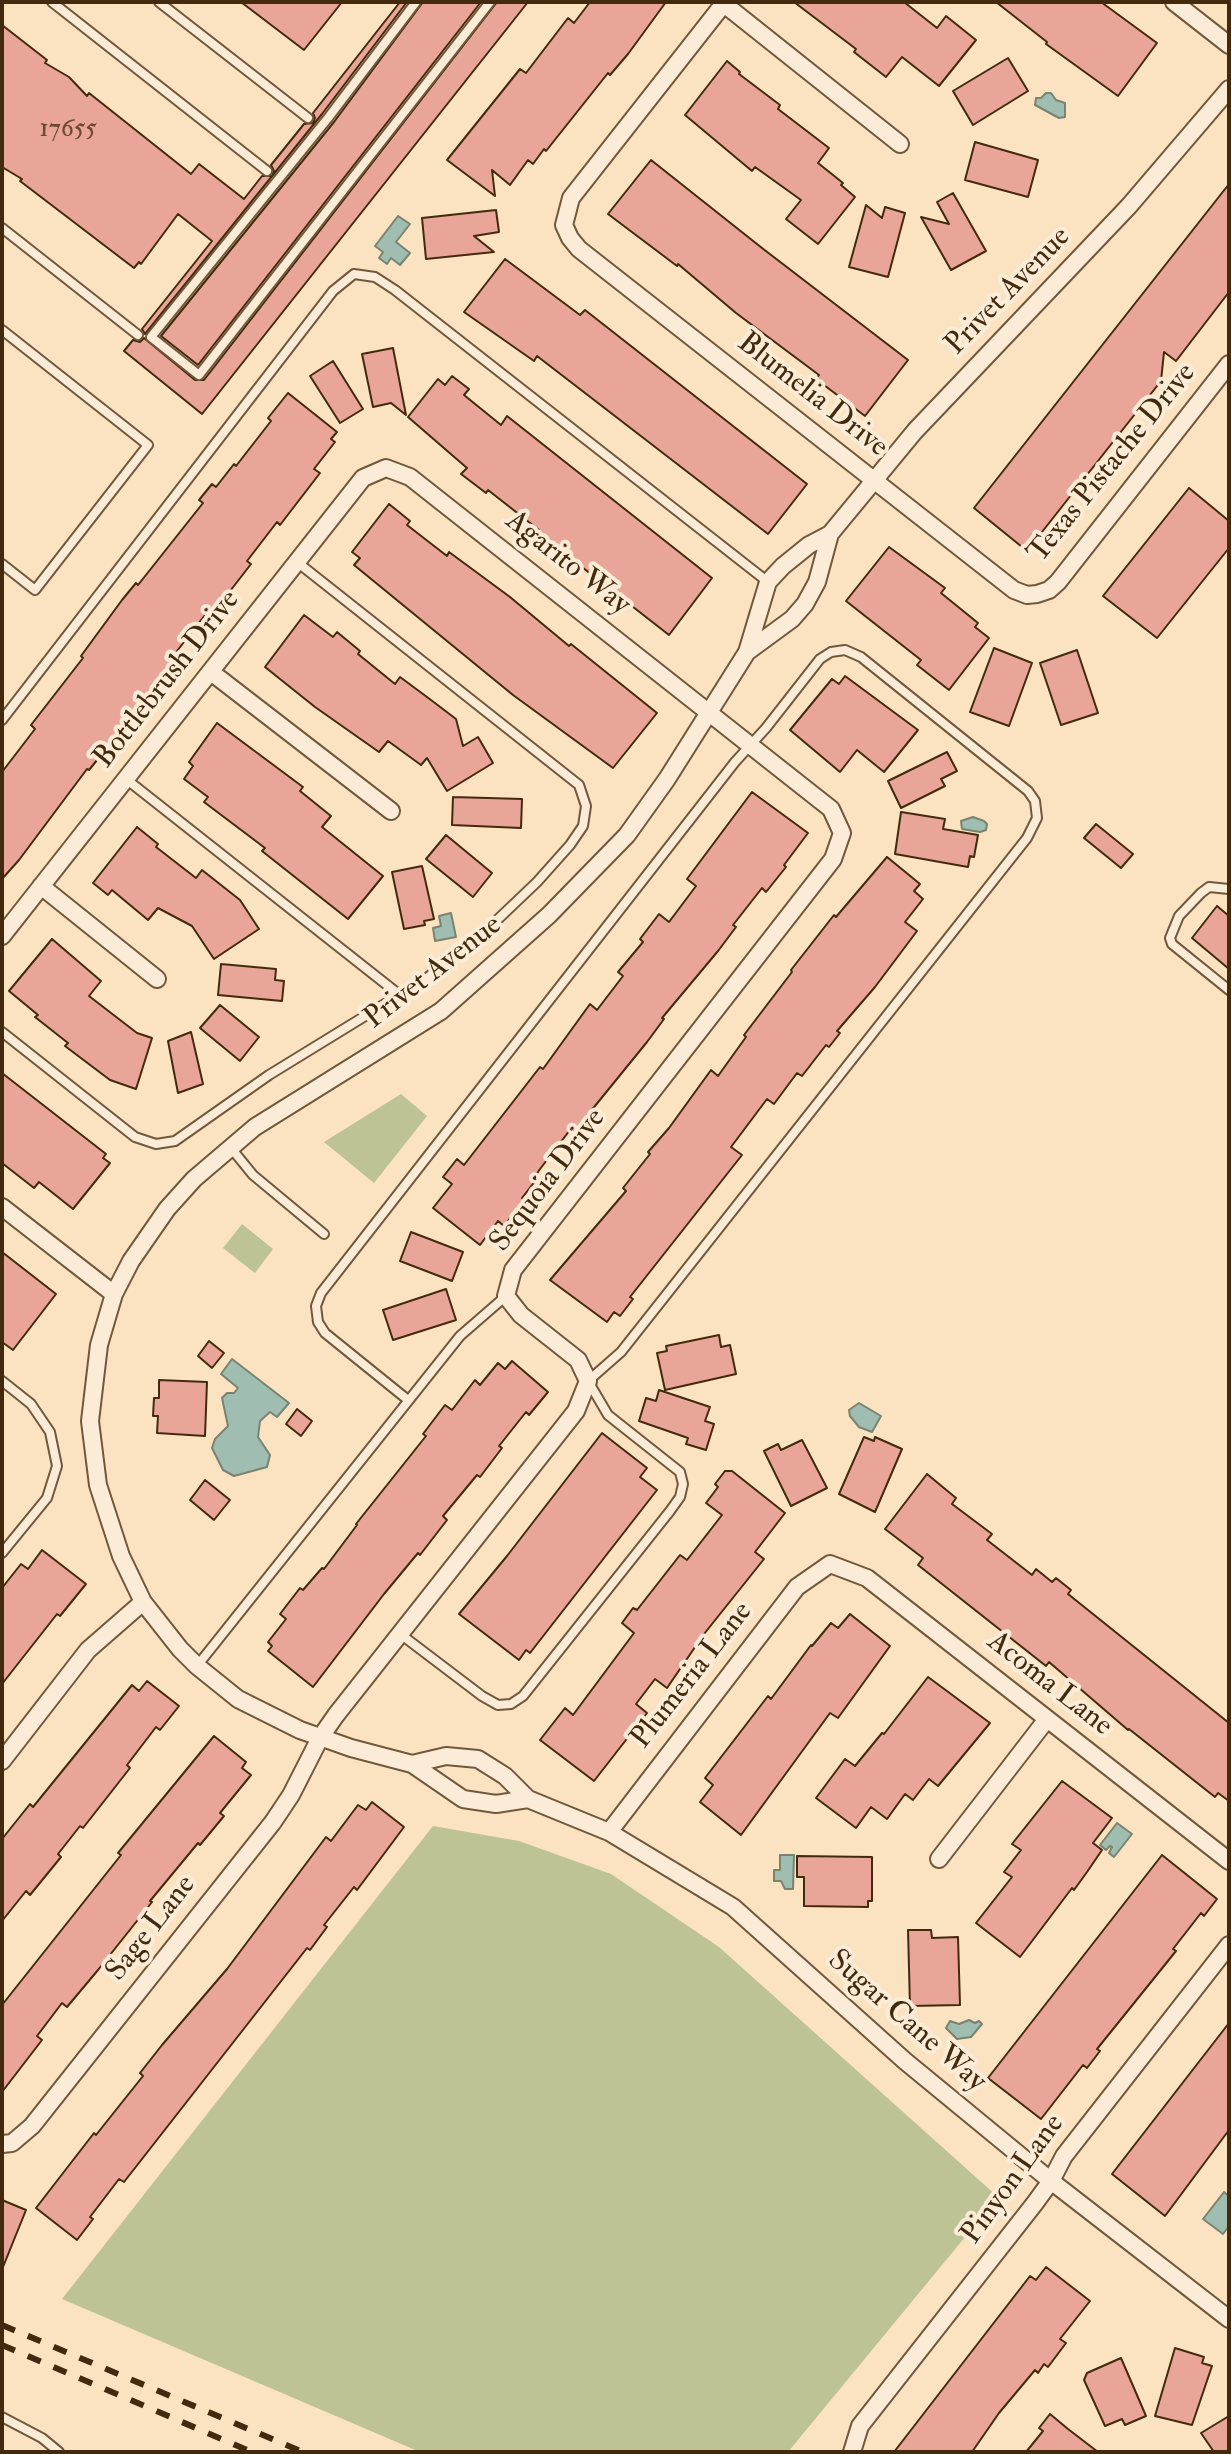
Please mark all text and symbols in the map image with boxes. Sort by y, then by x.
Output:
house number: 17655 [39,114,97,146]
street label: Privet Avenue [939,220,1079,364]
street label: Blumelia Drive [729,326,895,466]
street label: Texas Pistache Drive [1021,357,1205,571]
street label: Agarito Way [497,504,637,624]
street label: Bottlebrush Drive [87,584,249,776]
street label: Privet Avenue [358,908,510,1038]
street label: Sequoia Drive [483,1102,615,1260]
street label: Plumeria Lane [625,1595,761,1757]
street label: Acoma Lane [979,1625,1119,1745]
street label: Sage Lane [99,1869,205,1989]
street label: Sugar Cane Way [819,1943,993,2101]
street label: Pinyon Lane [955,2108,1073,2252]

